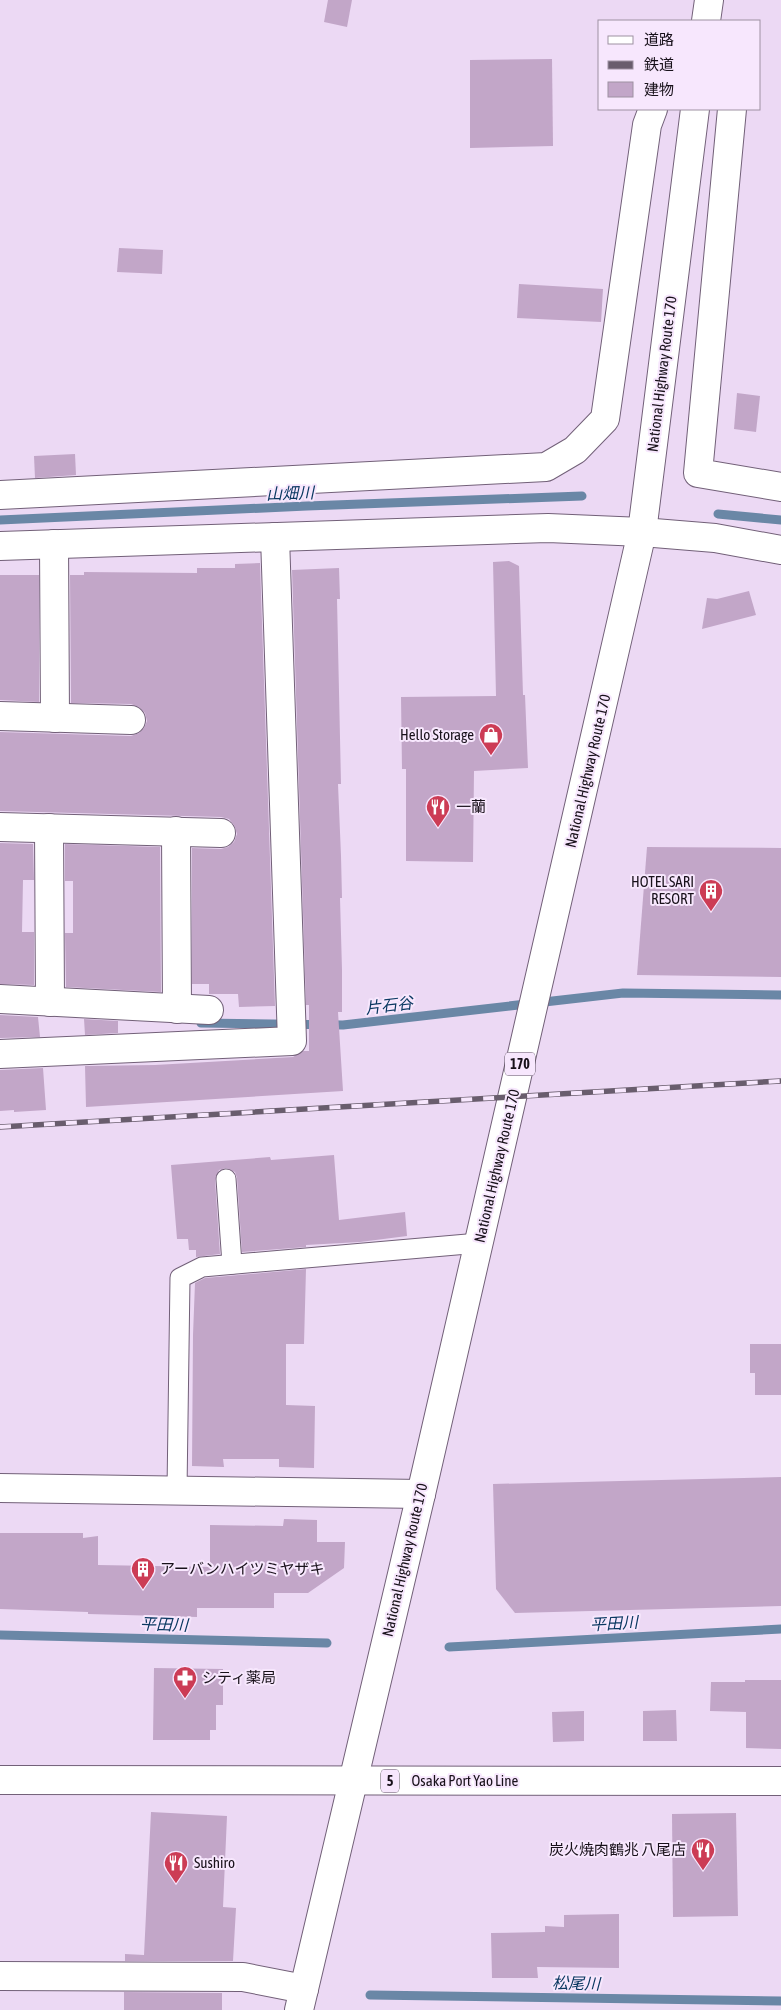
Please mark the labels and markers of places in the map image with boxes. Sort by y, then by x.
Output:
shop icon: Hello Storage [478,722,504,756]
place label: Hello Storage [400,726,474,743]
restaurant icon: 一蘭 [425,794,451,828]
place label: 一蘭 [456,798,486,815]
place label: HOTEL SARI RESORT [631,873,694,907]
building icon: HOTEL SARI RESORT [698,878,724,912]
building icon: アーバンハイツミヤザキ [130,1556,156,1590]
place label: アーバンハイツミヤザキ [160,1560,324,1577]
pharmacy icon: シティ薬局 [172,1665,198,1699]
place label: シティ薬局 [202,1669,276,1686]
restaurant icon: 炭火焼肉鶴兆 八尾店 [690,1837,716,1871]
place label: 炭火焼肉鶴兆 八尾店 [549,1841,686,1858]
restaurant icon: Sushiro [163,1850,189,1884]
place label: Sushiro [194,1854,235,1871]

